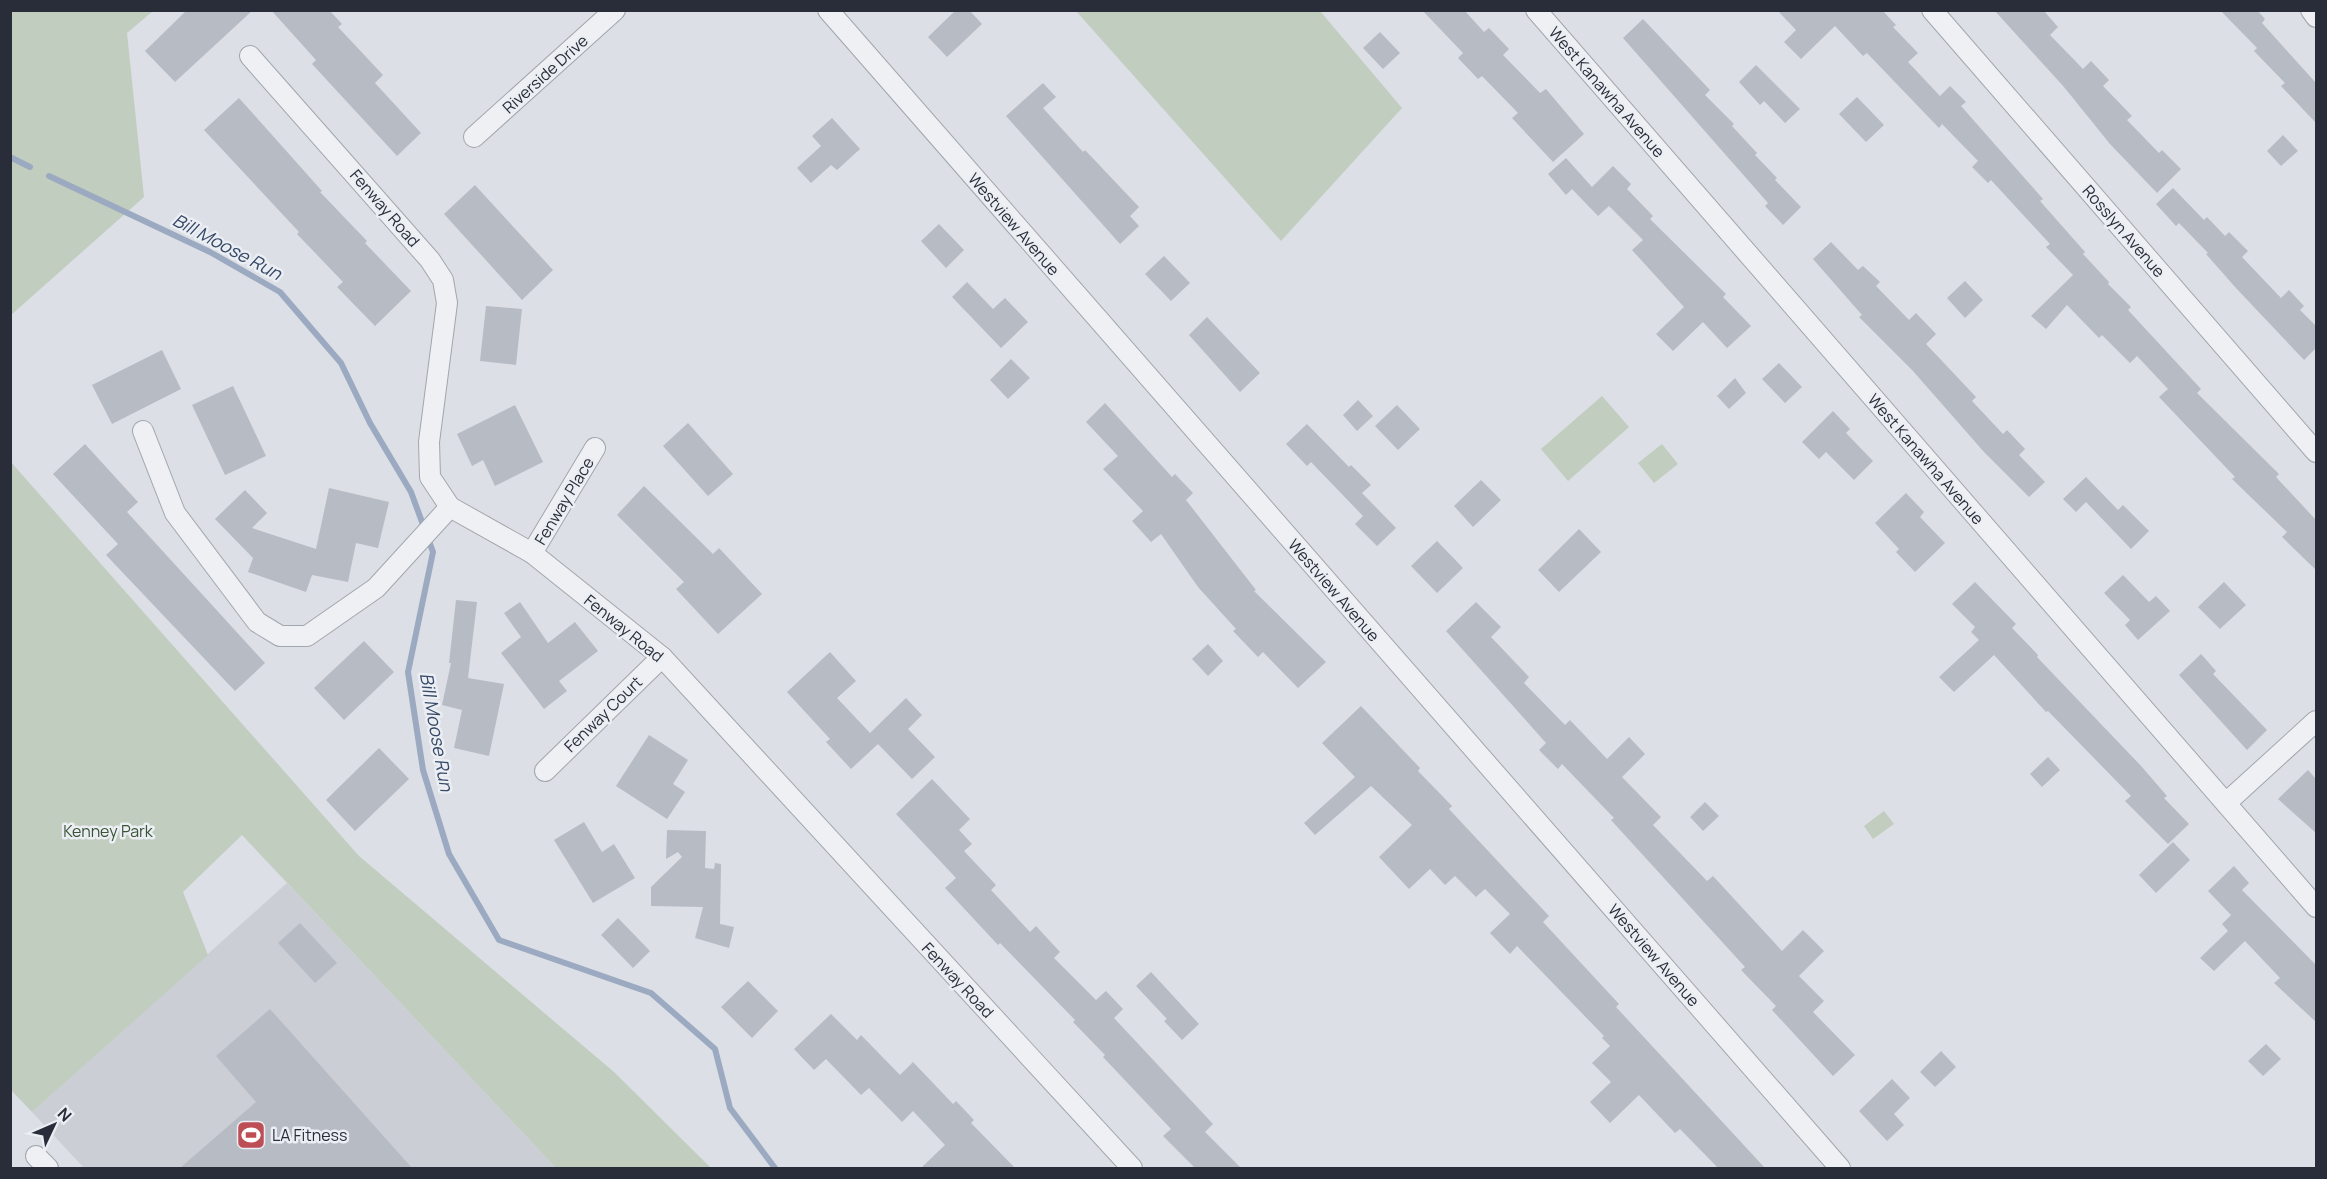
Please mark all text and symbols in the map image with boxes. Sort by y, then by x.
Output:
street label: West Kanawha Avenue [1544,22,1670,162]
street label: Riverside Drive [498,30,592,118]
street label: Fenway Road [345,164,425,252]
street label: Westview Avenue [963,168,1065,280]
street label: Rosslyn Avenue [2078,180,2170,282]
water label: Bill Moose Run [169,207,287,285]
street label: West Kanawha Avenue [1863,389,1989,529]
street label: Fenway Place [529,453,599,549]
street label: Westview Avenue [1283,534,1385,646]
street label: Fenway Road [580,589,668,667]
water label: Bill Moose Run [415,671,459,794]
street label: Fenway Court [559,671,647,757]
park label: Kenney Park [63,820,154,842]
street label: Westview Avenue [1603,899,1705,1011]
street label: Fenway Road [917,937,999,1023]
north arrow [24,1095,84,1155]
text: N [53,1103,77,1126]
sports icon: LA Fitness [235,1119,267,1151]
place label: LA Fitness [272,1124,347,1146]

